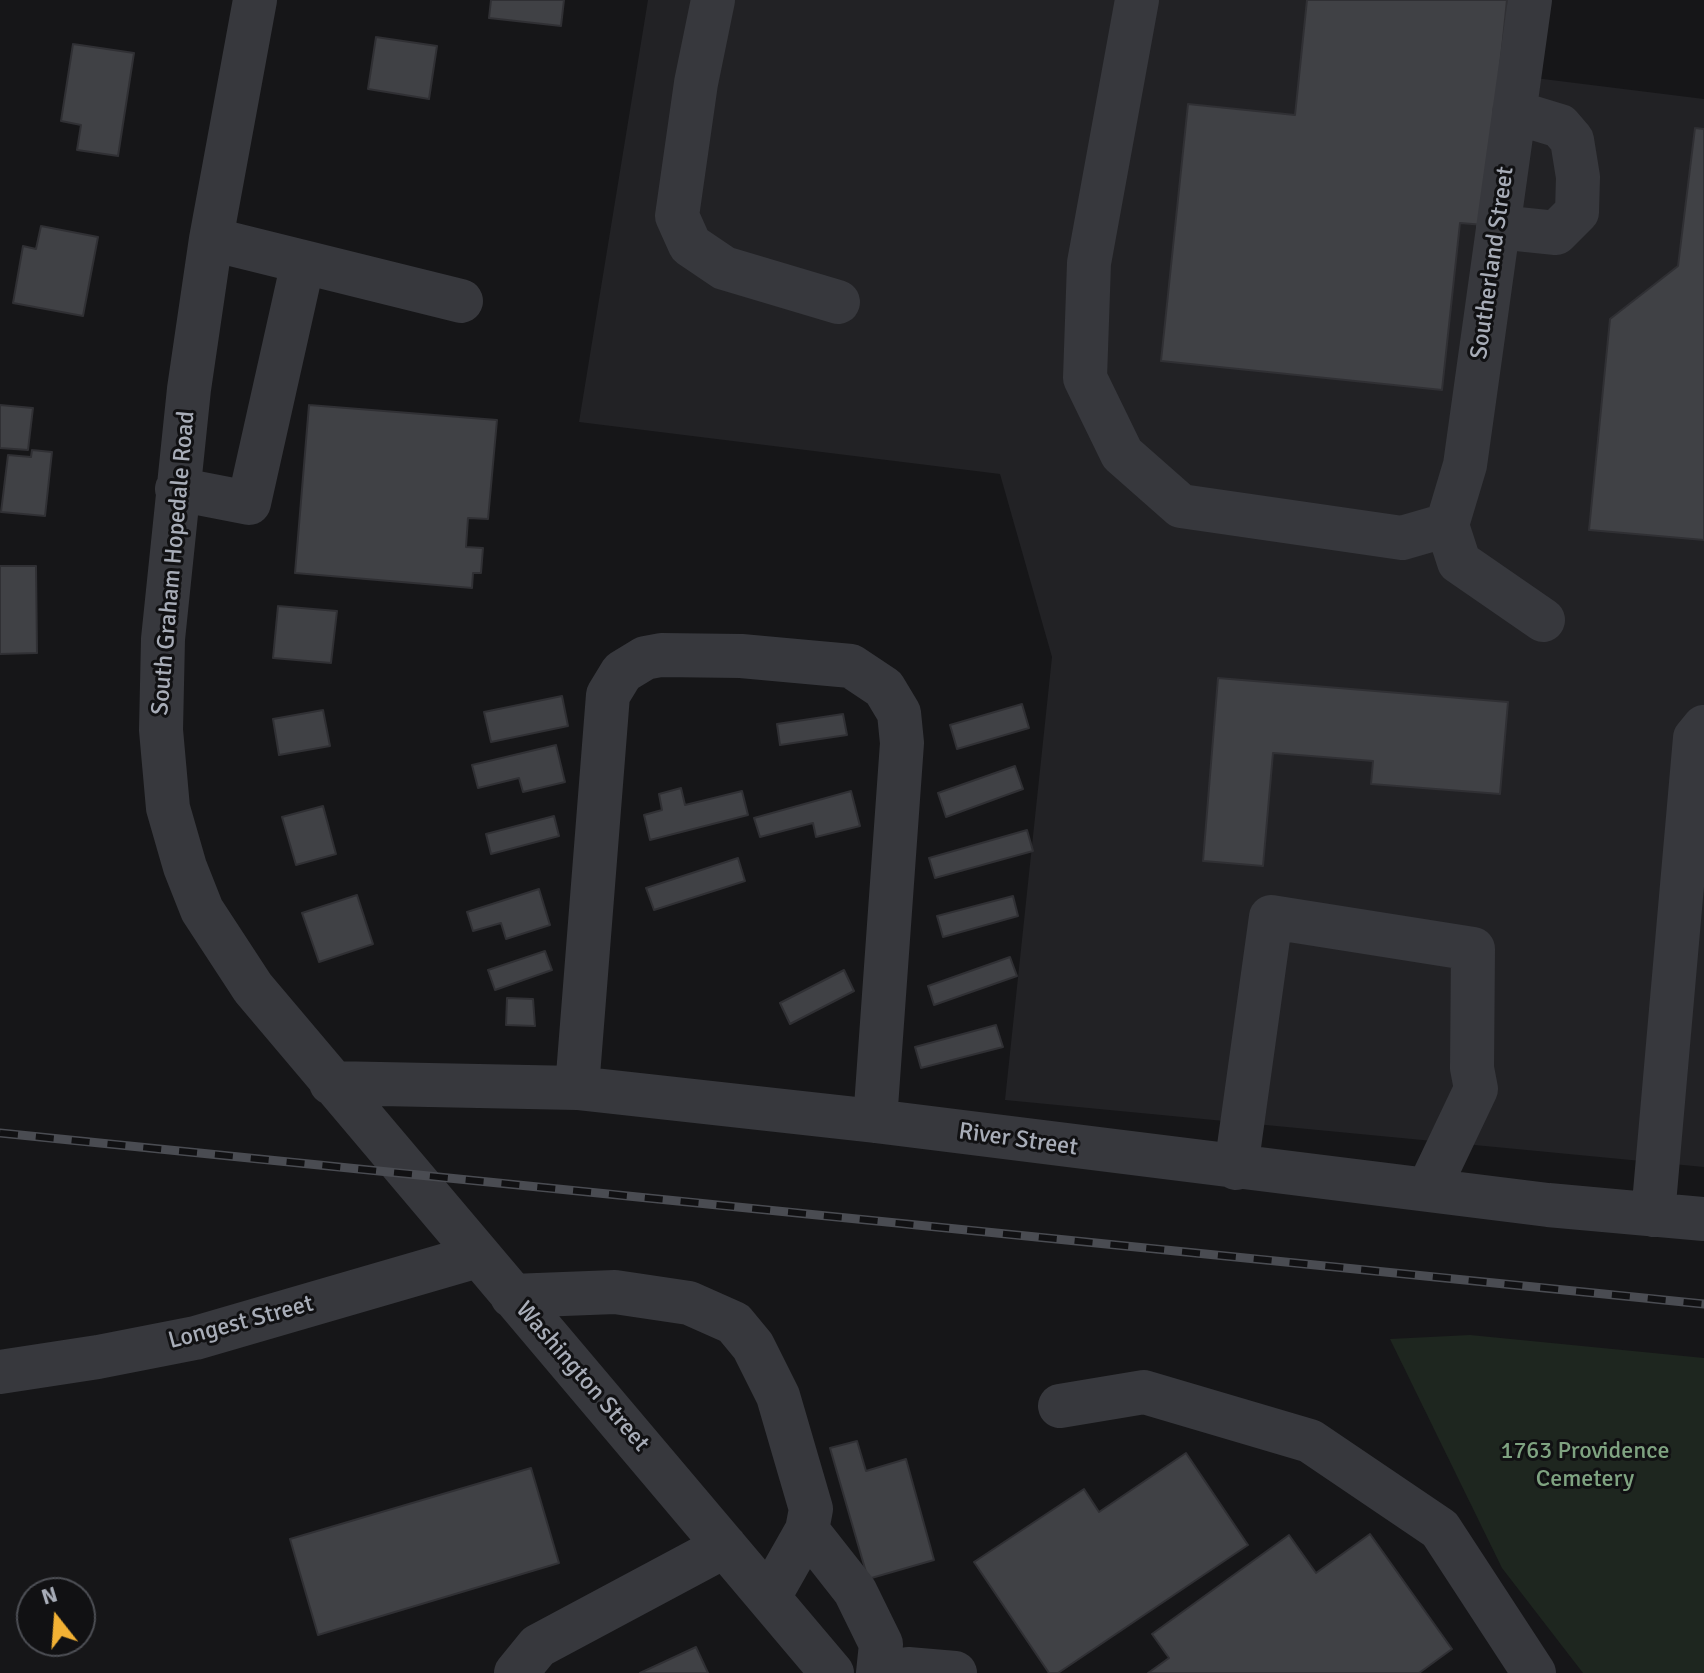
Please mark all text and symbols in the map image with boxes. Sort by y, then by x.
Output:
street label: Southerland Street [1465,165,1521,361]
street label: South Graham Hopedale Road [146,410,202,716]
street label: River Street [957,1117,1079,1163]
street label: Longest Street [165,1290,317,1356]
street label: Washington Street [509,1296,655,1458]
park label: 1763 Providence Cemetery [1500,1438,1670,1494]
north arrow [16,1577,96,1657]
text: N [38,1580,61,1611]

